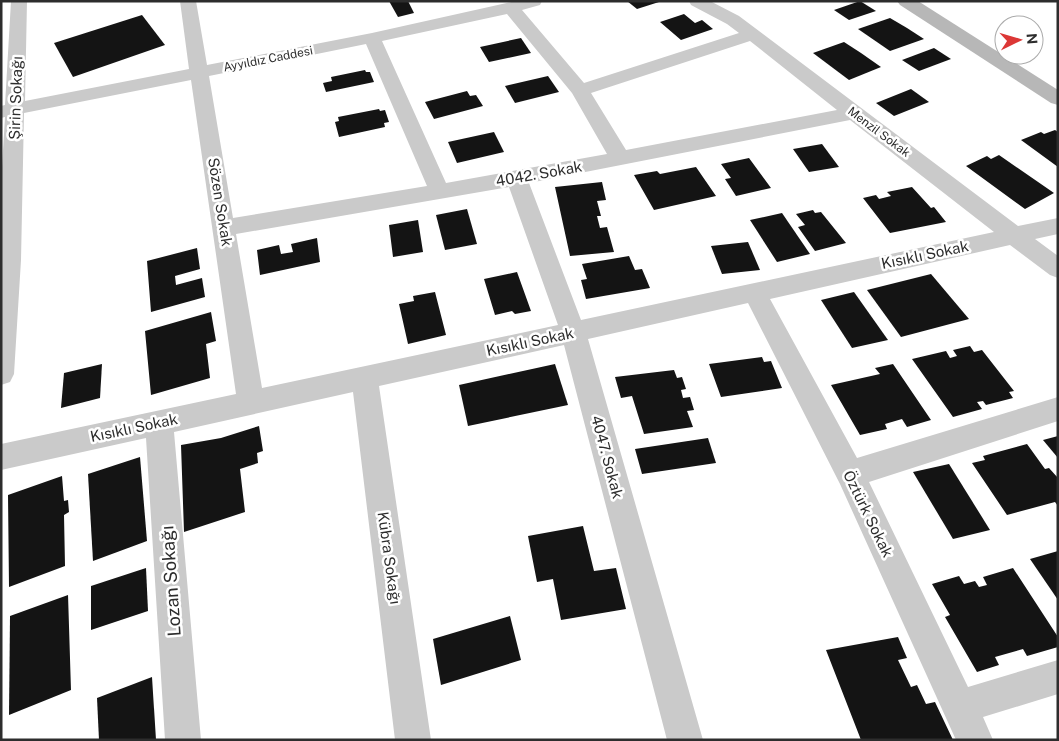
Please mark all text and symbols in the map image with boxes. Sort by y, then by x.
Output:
north arrow [994,15,1044,65]
text: N [1024,33,1040,45]
street label: Ayyıldız Caddesi [222,43,314,75]
street label: Şirin Sokağı [6,56,25,140]
street label: Menzil Sokak [845,104,913,160]
street label: Sözen Sokak [205,156,236,248]
street label: 4042. Sokak [494,158,583,189]
street label: Kısıklı Sokak [880,237,970,272]
street label: Kısıklı Sokak [485,324,575,359]
street label: Kısıklı Sokak [89,410,179,445]
street label: 4047. Sokak [588,413,627,500]
street label: Öztürk Sokak [840,467,898,560]
street label: Kübra Sokağı [375,511,404,605]
street label: Lozan Sokağı [156,525,185,637]

